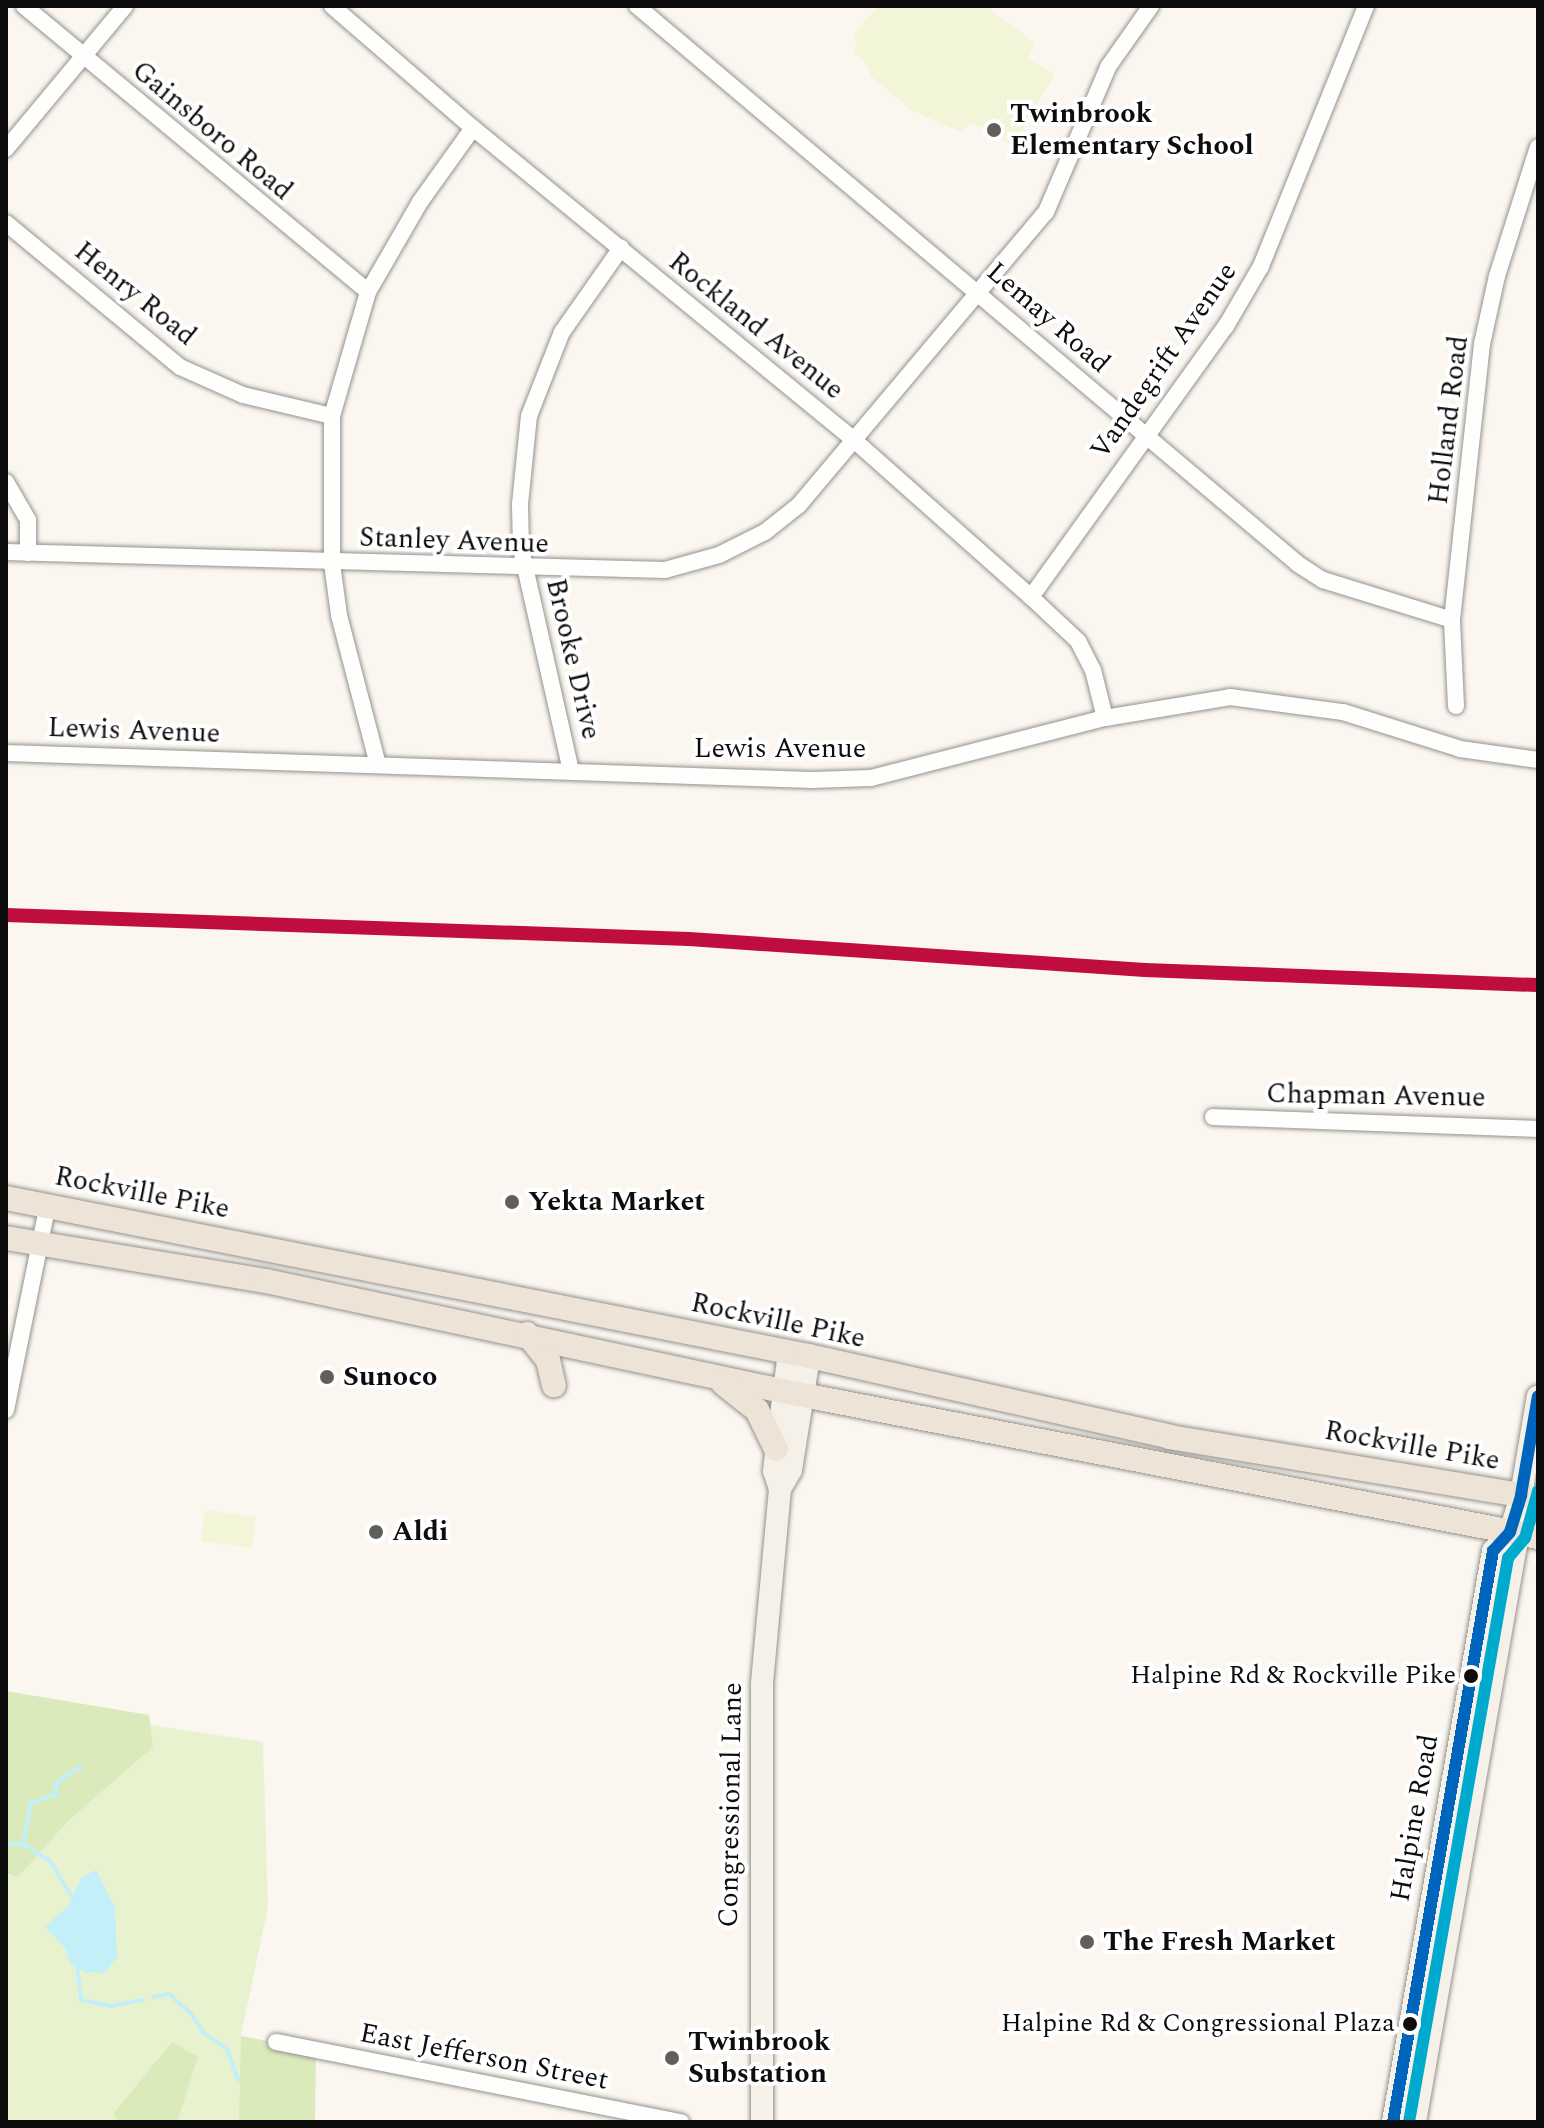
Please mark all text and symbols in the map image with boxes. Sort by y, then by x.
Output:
street label: Gainsboro Road [125,54,299,208]
place label: Twinbrook Elementary School [1010,97,1254,163]
marker: Twinbrook Elementary School [985,121,1003,139]
street label: Henry Road [67,235,203,353]
street label: Rockland Avenue [662,245,850,407]
street label: Lemay Road [980,255,1116,381]
street label: Vandegrift Avenue [1084,256,1244,466]
street label: Holland Road [1422,334,1476,506]
street label: Stanley Avenue [359,521,549,561]
street label: Brooke Drive [538,575,608,743]
street label: Lewis Avenue [47,711,221,751]
street label: Lewis Avenue [694,732,866,766]
street label: Chapman Avenue [1266,1077,1486,1115]
street label: Rockville Pike [52,1160,232,1226]
place label: Yekta Market [528,1185,705,1219]
marker: Yekta Market [503,1193,521,1211]
street label: Rockville Pike [688,1286,868,1356]
place label: Sunoco [343,1360,437,1394]
marker: Sunoco [318,1368,336,1386]
street label: Rockville Pike [1322,1414,1502,1478]
place label: Aldi [392,1515,448,1549]
marker: Aldi [367,1523,385,1541]
place label: Halpine Rd & Rockville Pike [1130,1660,1456,1692]
marker: Halpine Rd & Rockville Pike [1463,1668,1479,1684]
street label: Congressional Lane [712,1682,750,1928]
street label: Halpine Road [1384,1732,1446,1904]
place label: The Fresh Market [1103,1925,1336,1959]
marker: The Fresh Market [1078,1933,1096,1951]
place label: Halpine Rd & Congressional Plaza [1001,2008,1395,2040]
street label: East Jefferson Street [357,2016,611,2098]
marker: Halpine Rd & Congressional Plaza [1402,2016,1418,2032]
place label: Twinbrook Substation [688,2025,830,2091]
marker: Twinbrook Substation [663,2049,681,2067]

